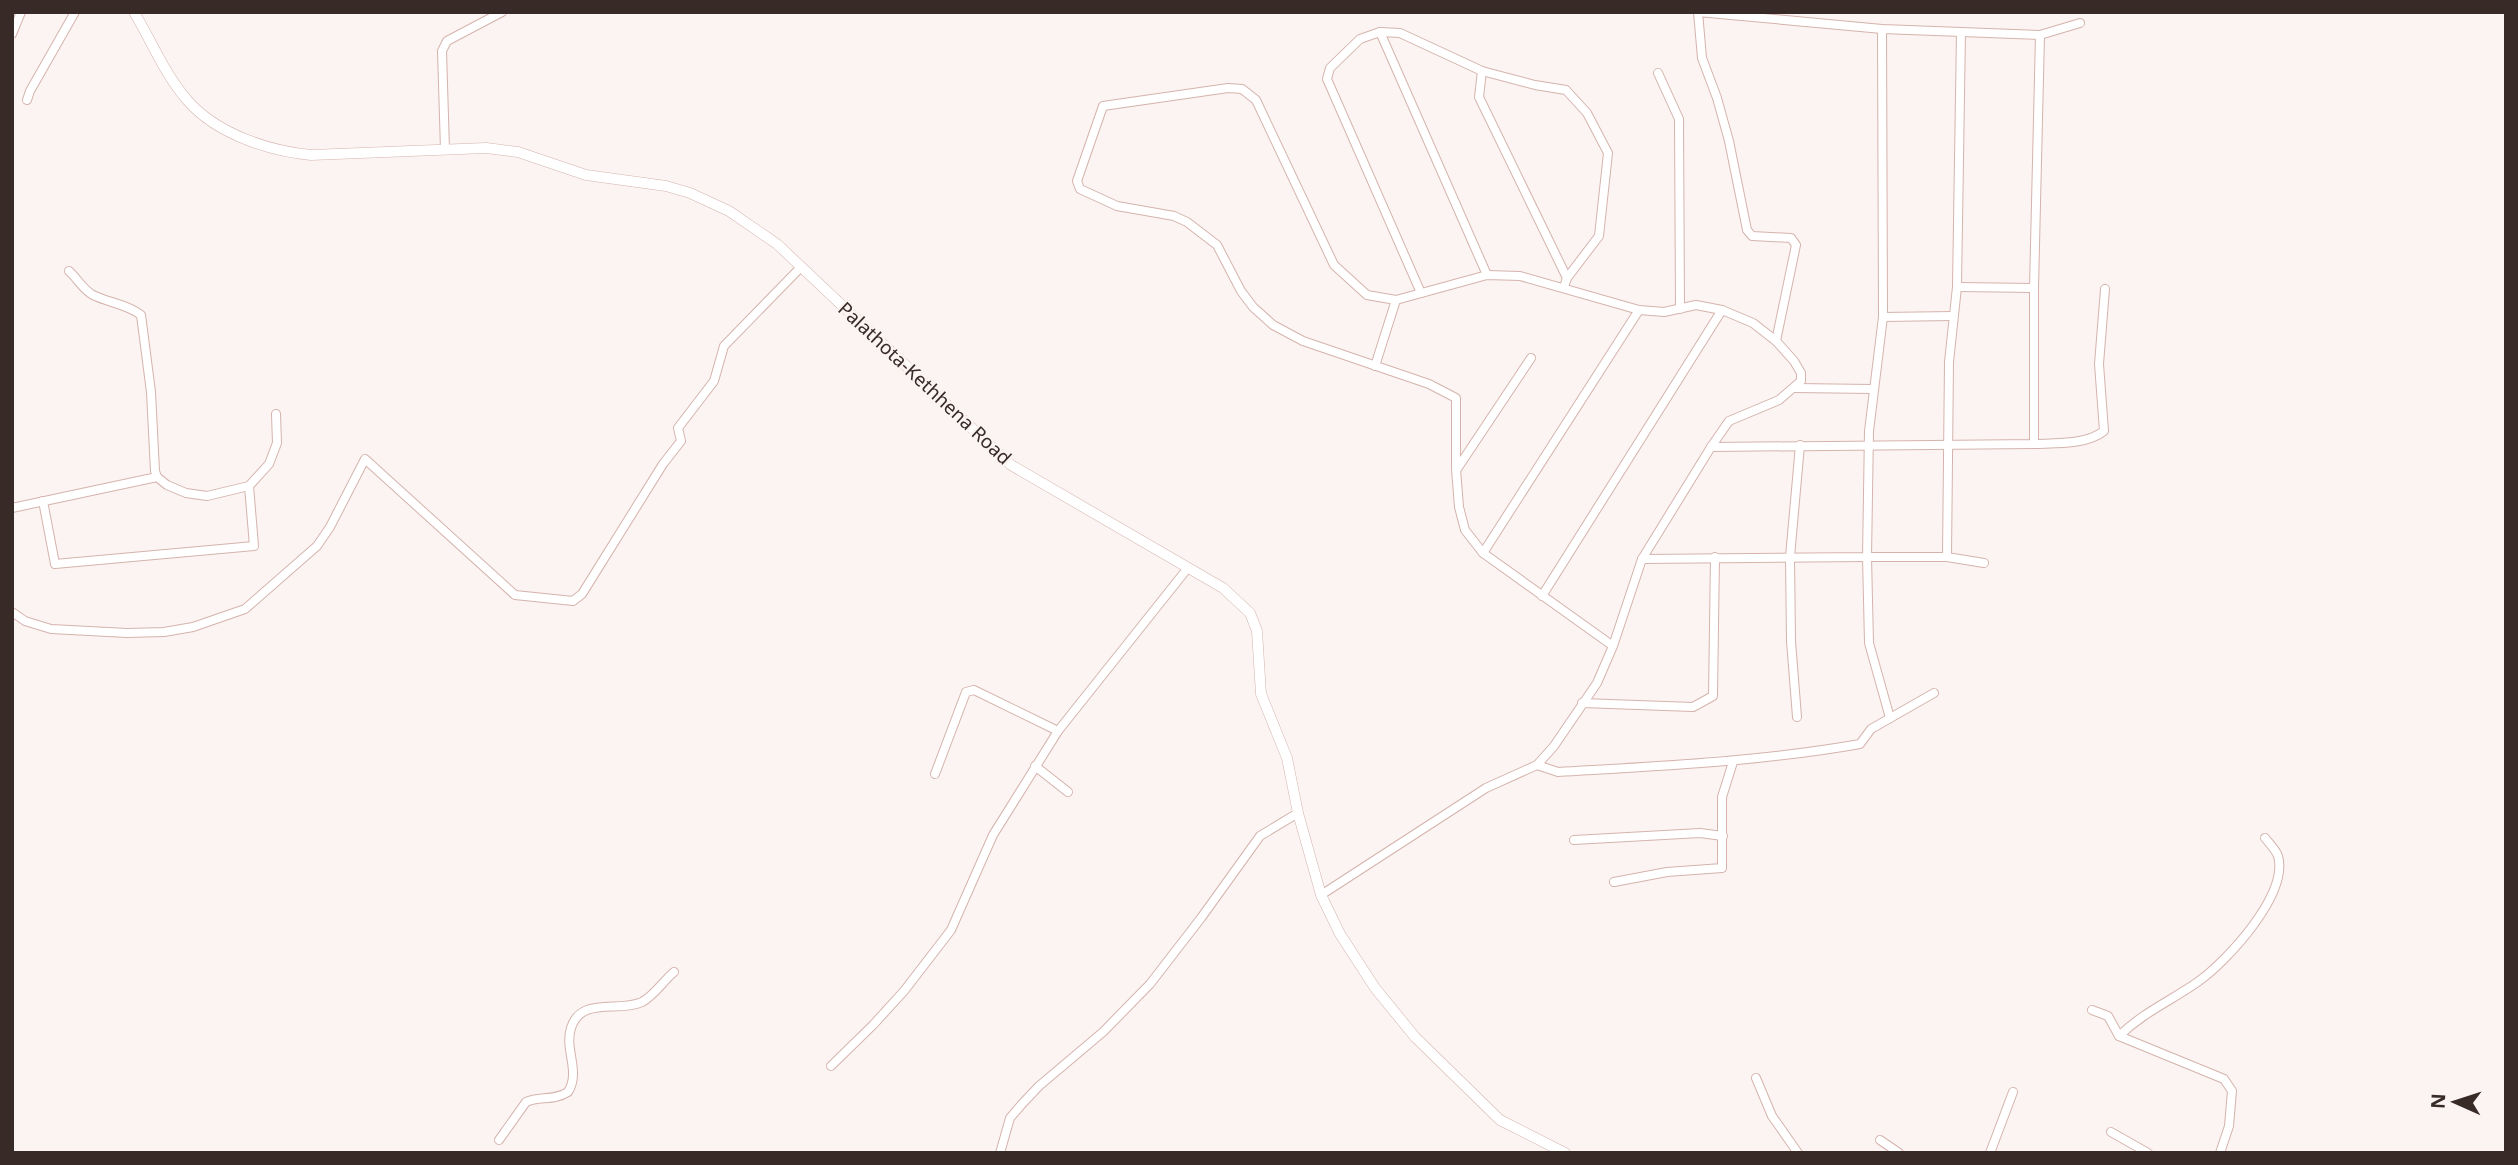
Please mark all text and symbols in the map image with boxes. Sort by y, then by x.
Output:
street label: Palathota-Kethhena Road [833,296,1017,470]
north arrow [2420,1067,2490,1137]
text: N [2425,1093,2451,1110]

